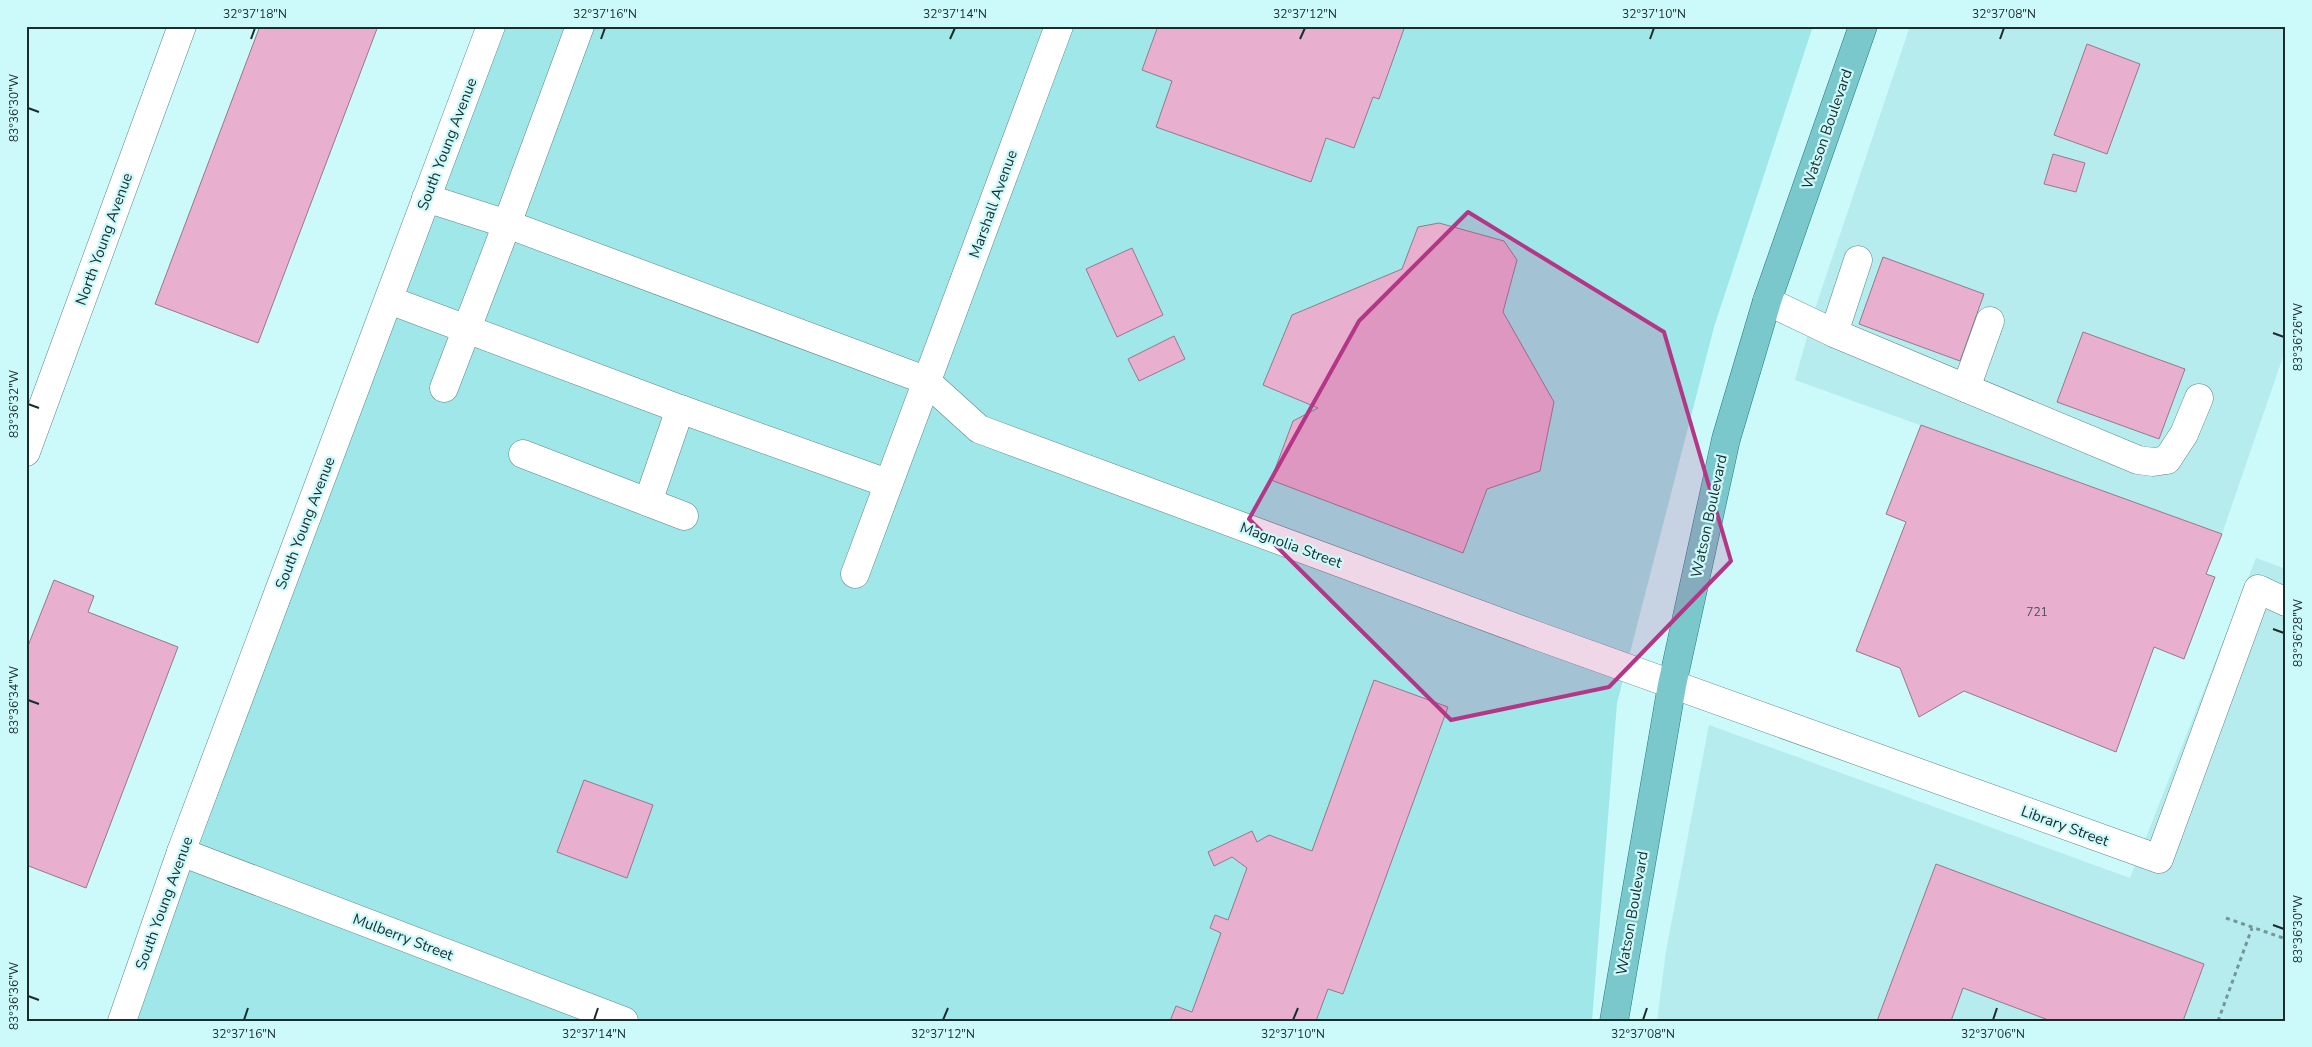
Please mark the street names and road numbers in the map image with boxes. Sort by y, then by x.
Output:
street label: Watson Boulevard [1797,66,1857,192]
street label: South Young Avenue [413,75,481,213]
street label: Marshall Avenue [964,147,1022,261]
street label: North Young Avenue [71,170,137,308]
street label: Watson Boulevard [1686,453,1732,579]
street label: South Young Avenue [271,454,339,592]
street label: Magnolia Street [1237,517,1345,573]
street label: Library Street [2018,801,2112,851]
street label: South Young Avenue [131,834,197,972]
street label: Watson Boulevard [1611,849,1653,977]
street label: Mulberry Street [350,909,457,966]

